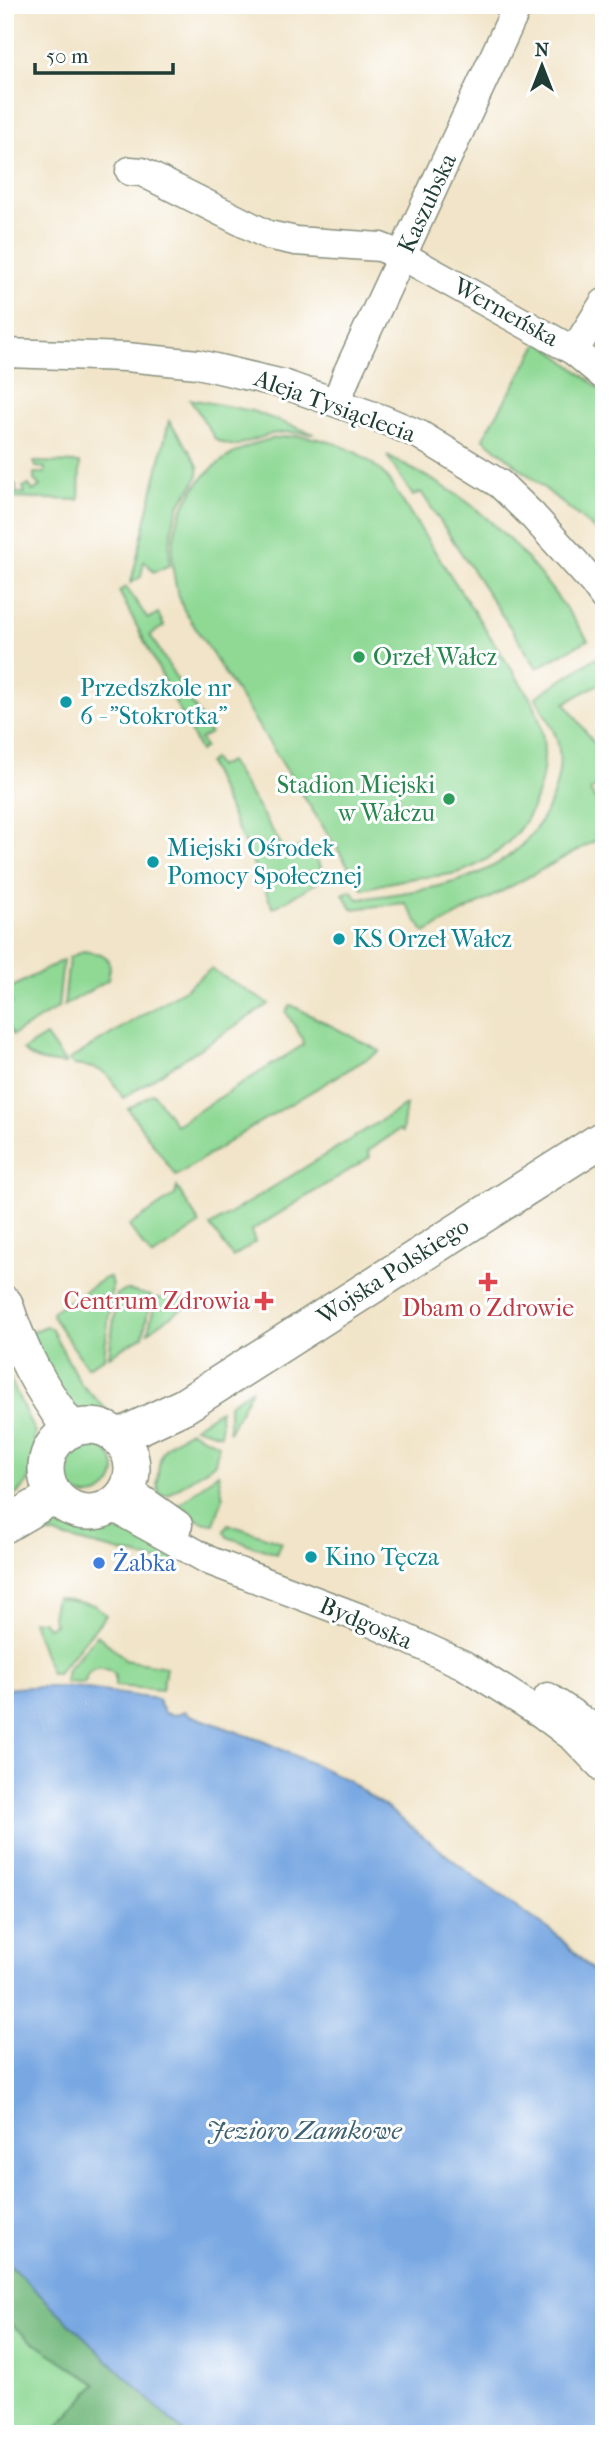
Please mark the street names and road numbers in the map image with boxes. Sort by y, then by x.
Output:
street label: Kaszubska [392,148,463,257]
street label: Werneńska [448,271,564,353]
street label: Aleja Tysiąclecia [249,364,420,449]
street label: Wojska Polskiego [311,1212,474,1331]
street label: Bydgoska [316,1591,417,1655]

